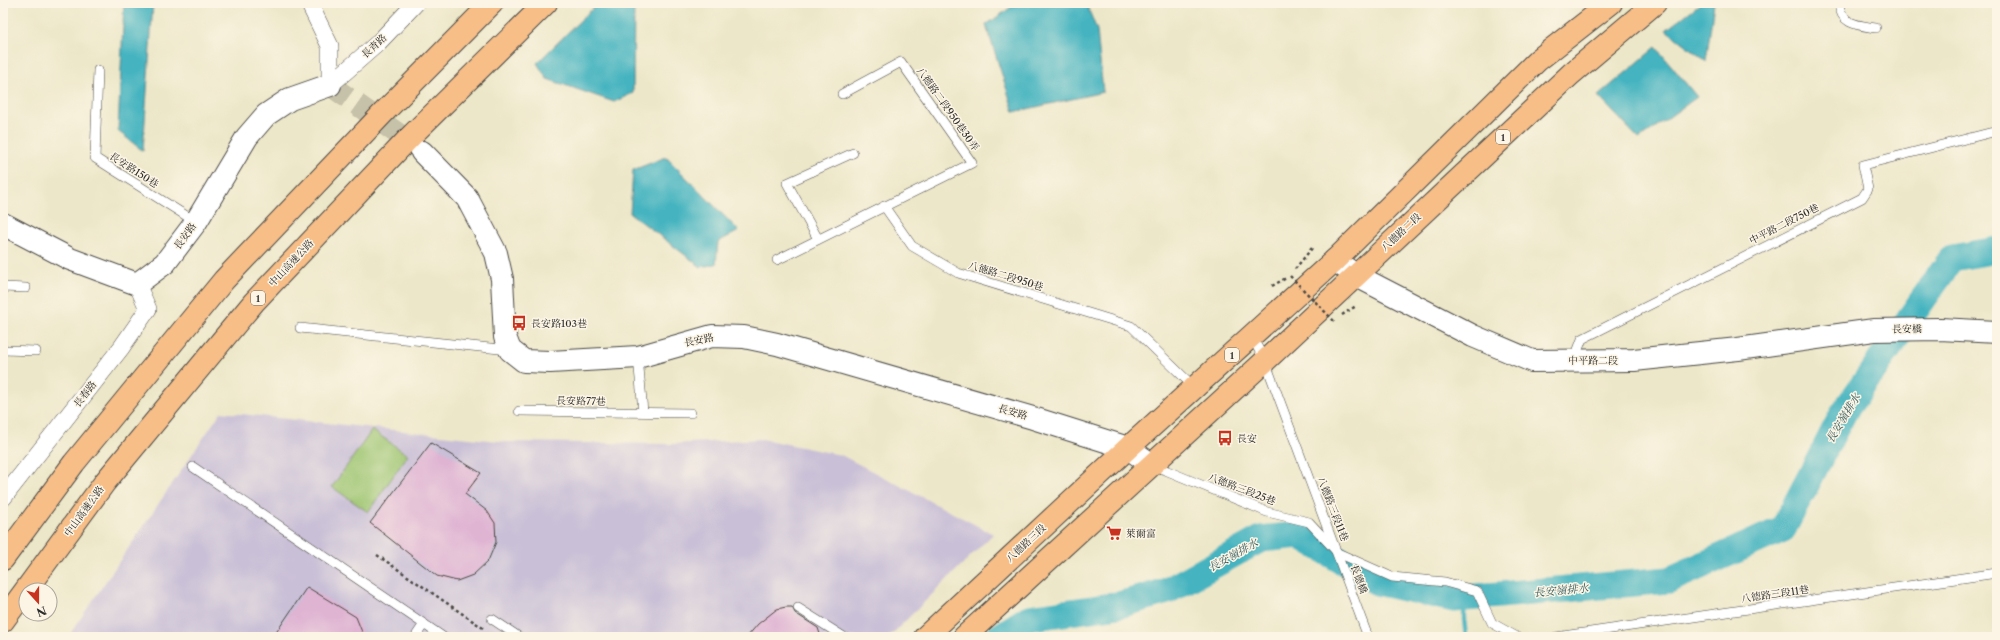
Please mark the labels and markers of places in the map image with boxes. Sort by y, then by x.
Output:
bus stop icon: 長安路103巷 [510,314,528,332]
place label: 長安路103巷 [531,317,587,330]
bus stop icon: 長安 [1216,429,1234,447]
place label: 長安 [1237,432,1257,445]
supermarket icon: 萊爾富 [1105,524,1123,542]
place label: 萊爾富 [1126,527,1156,540]

